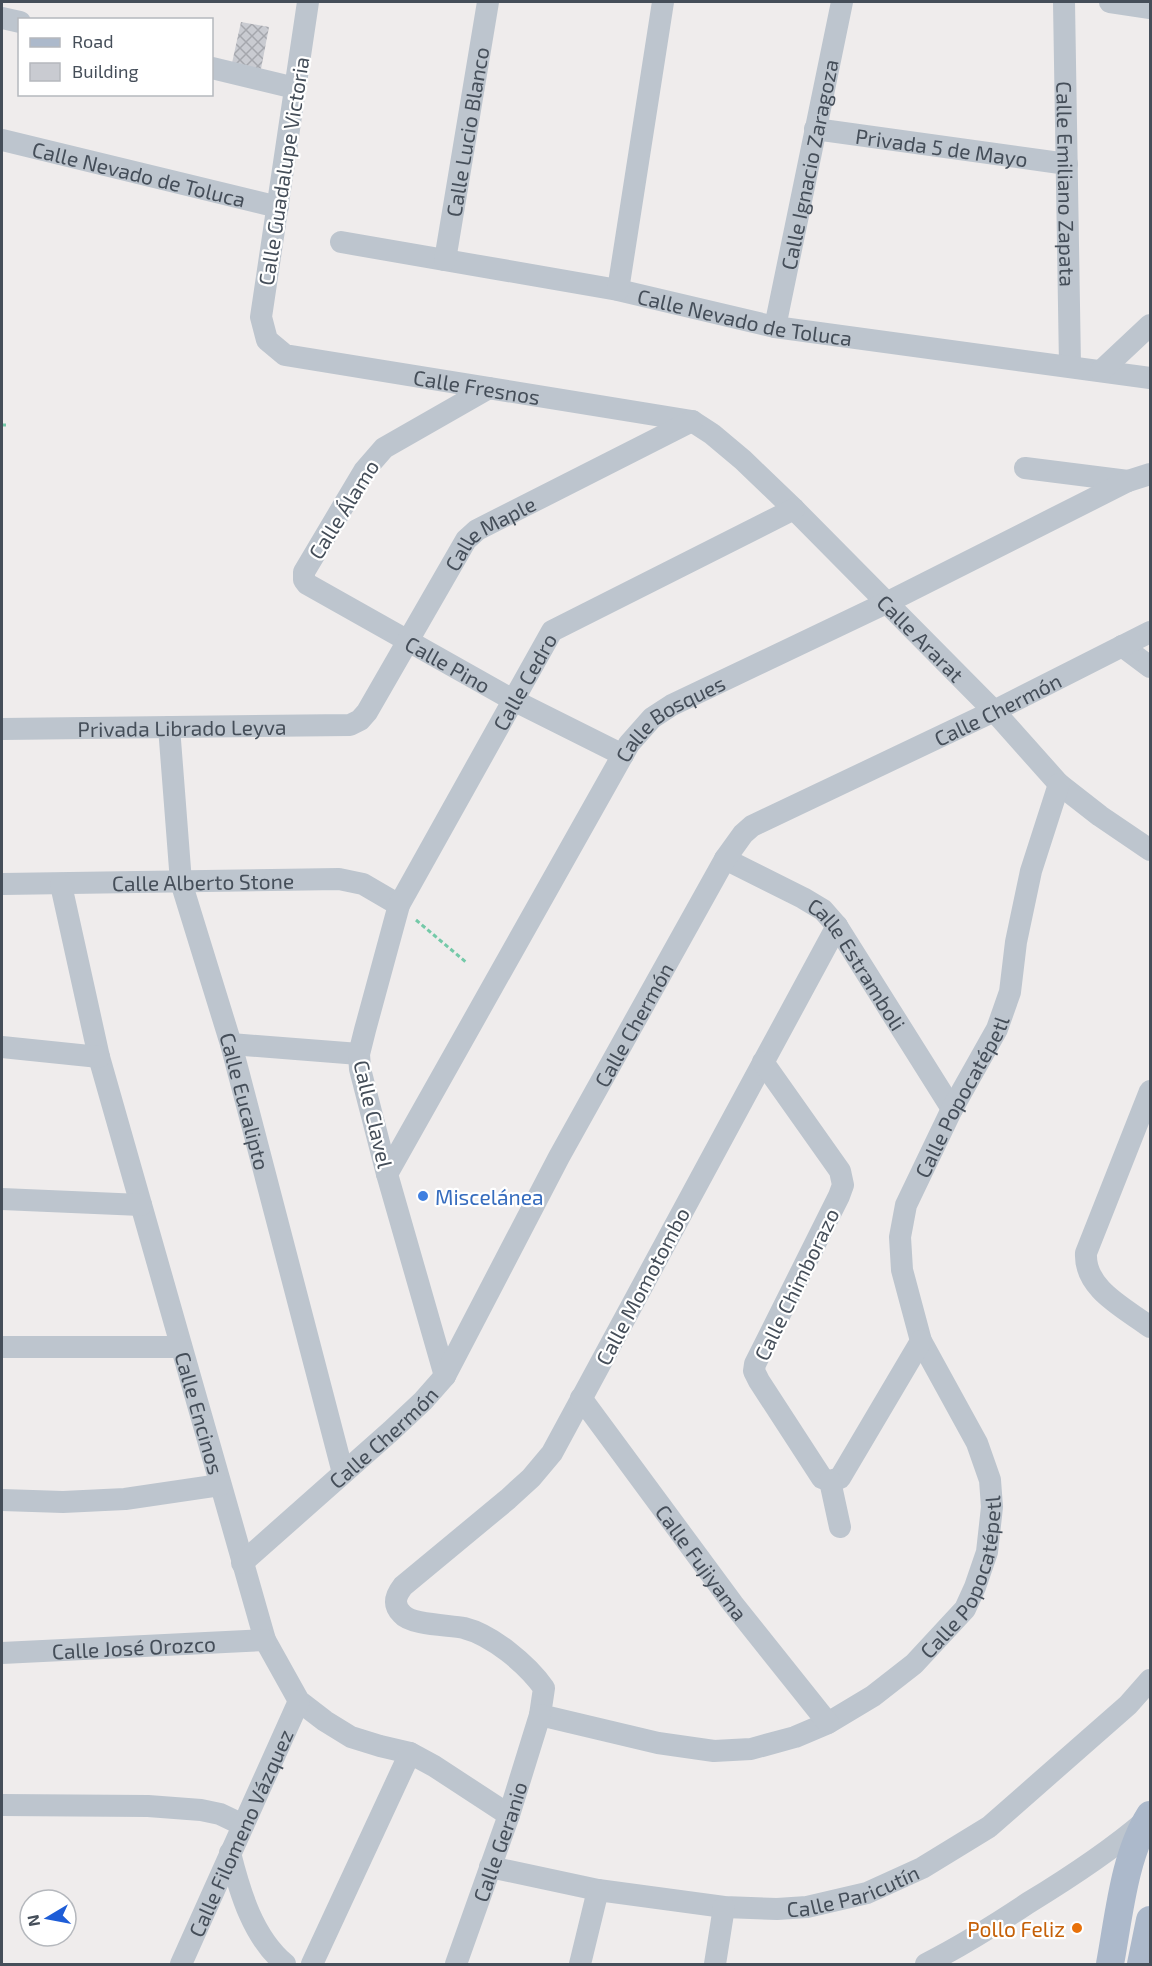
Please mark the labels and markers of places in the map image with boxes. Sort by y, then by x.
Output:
place label: Miscelánea [435,1184,543,1209]
marker: Miscelánea [416,1189,430,1203]
place label: Pollo Feliz [967,1916,1065,1941]
marker: Pollo Feliz [1070,1921,1084,1935]

